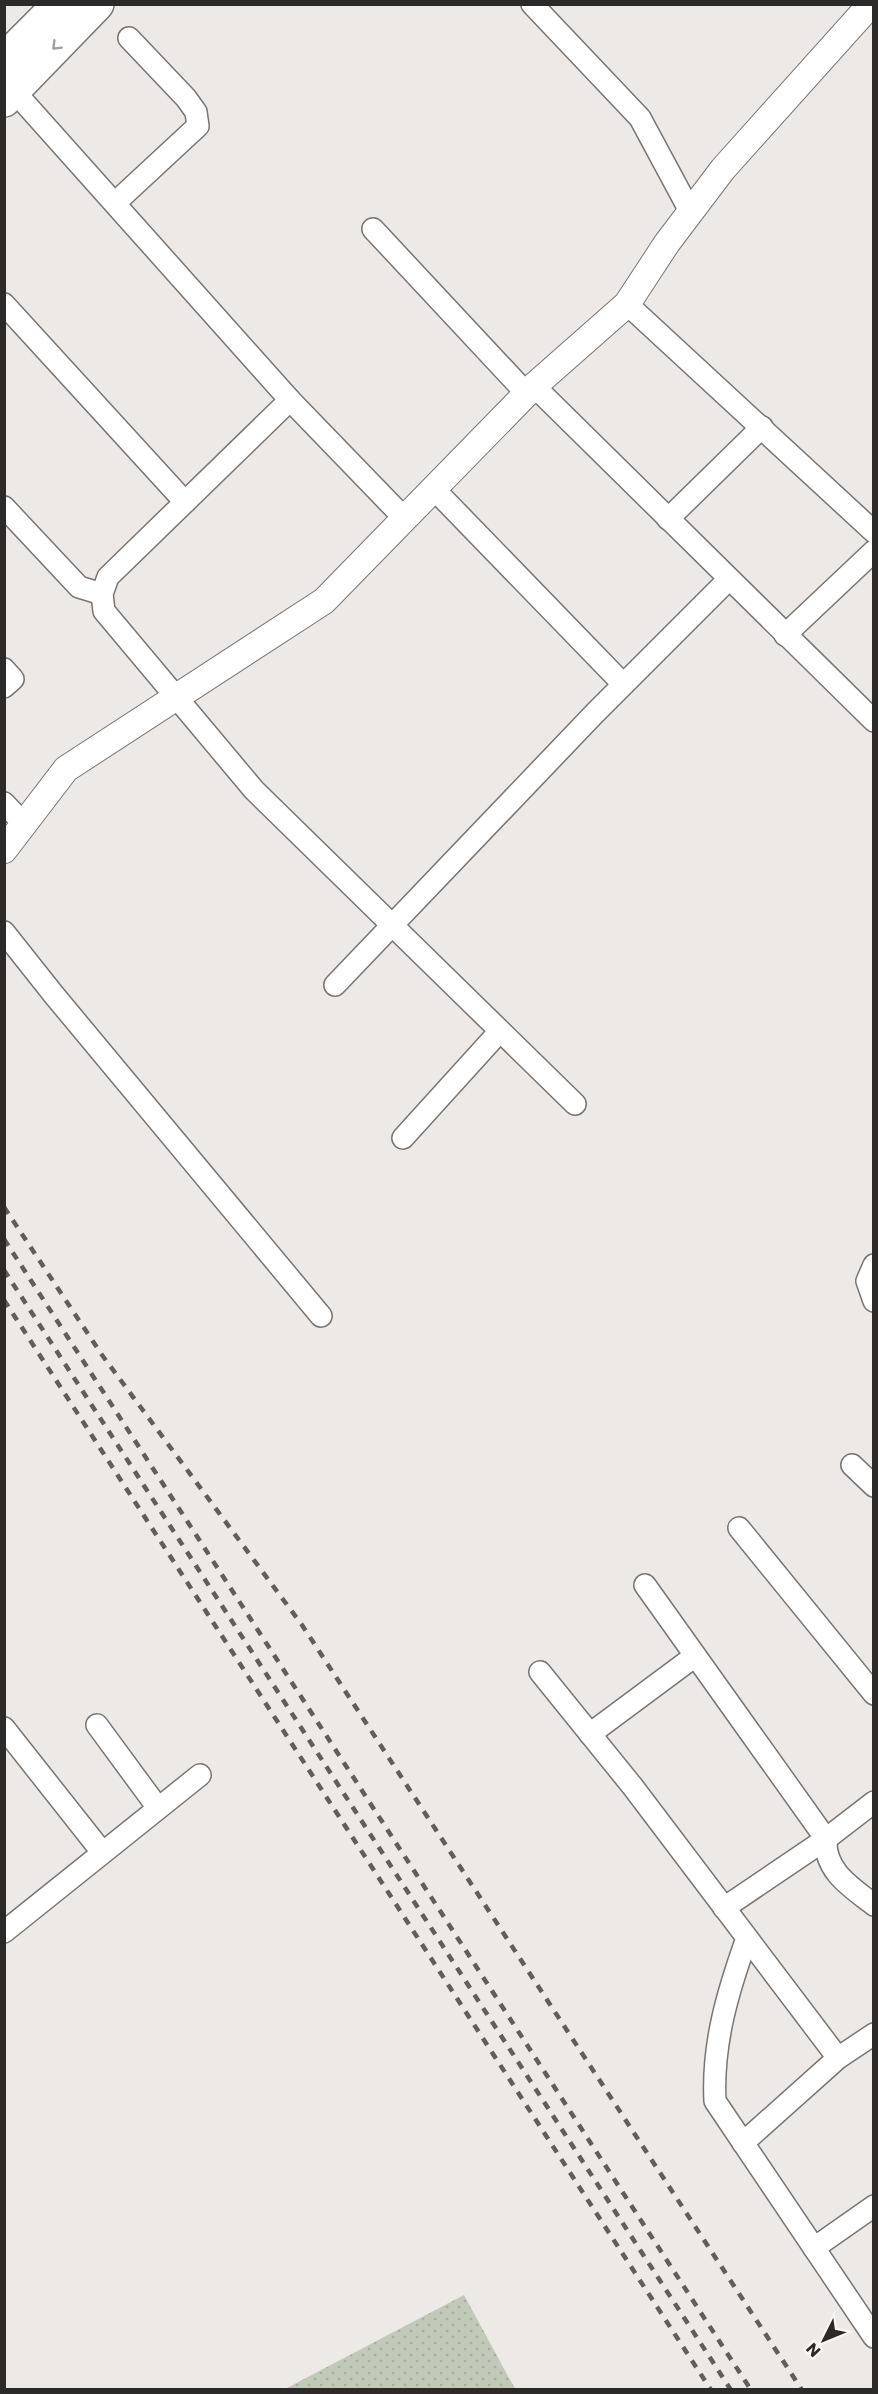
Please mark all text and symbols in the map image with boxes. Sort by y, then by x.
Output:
one-way arrow [52,40,63,50]
north arrow [794,2310,854,2370]
text: N [801,2338,826,2362]

